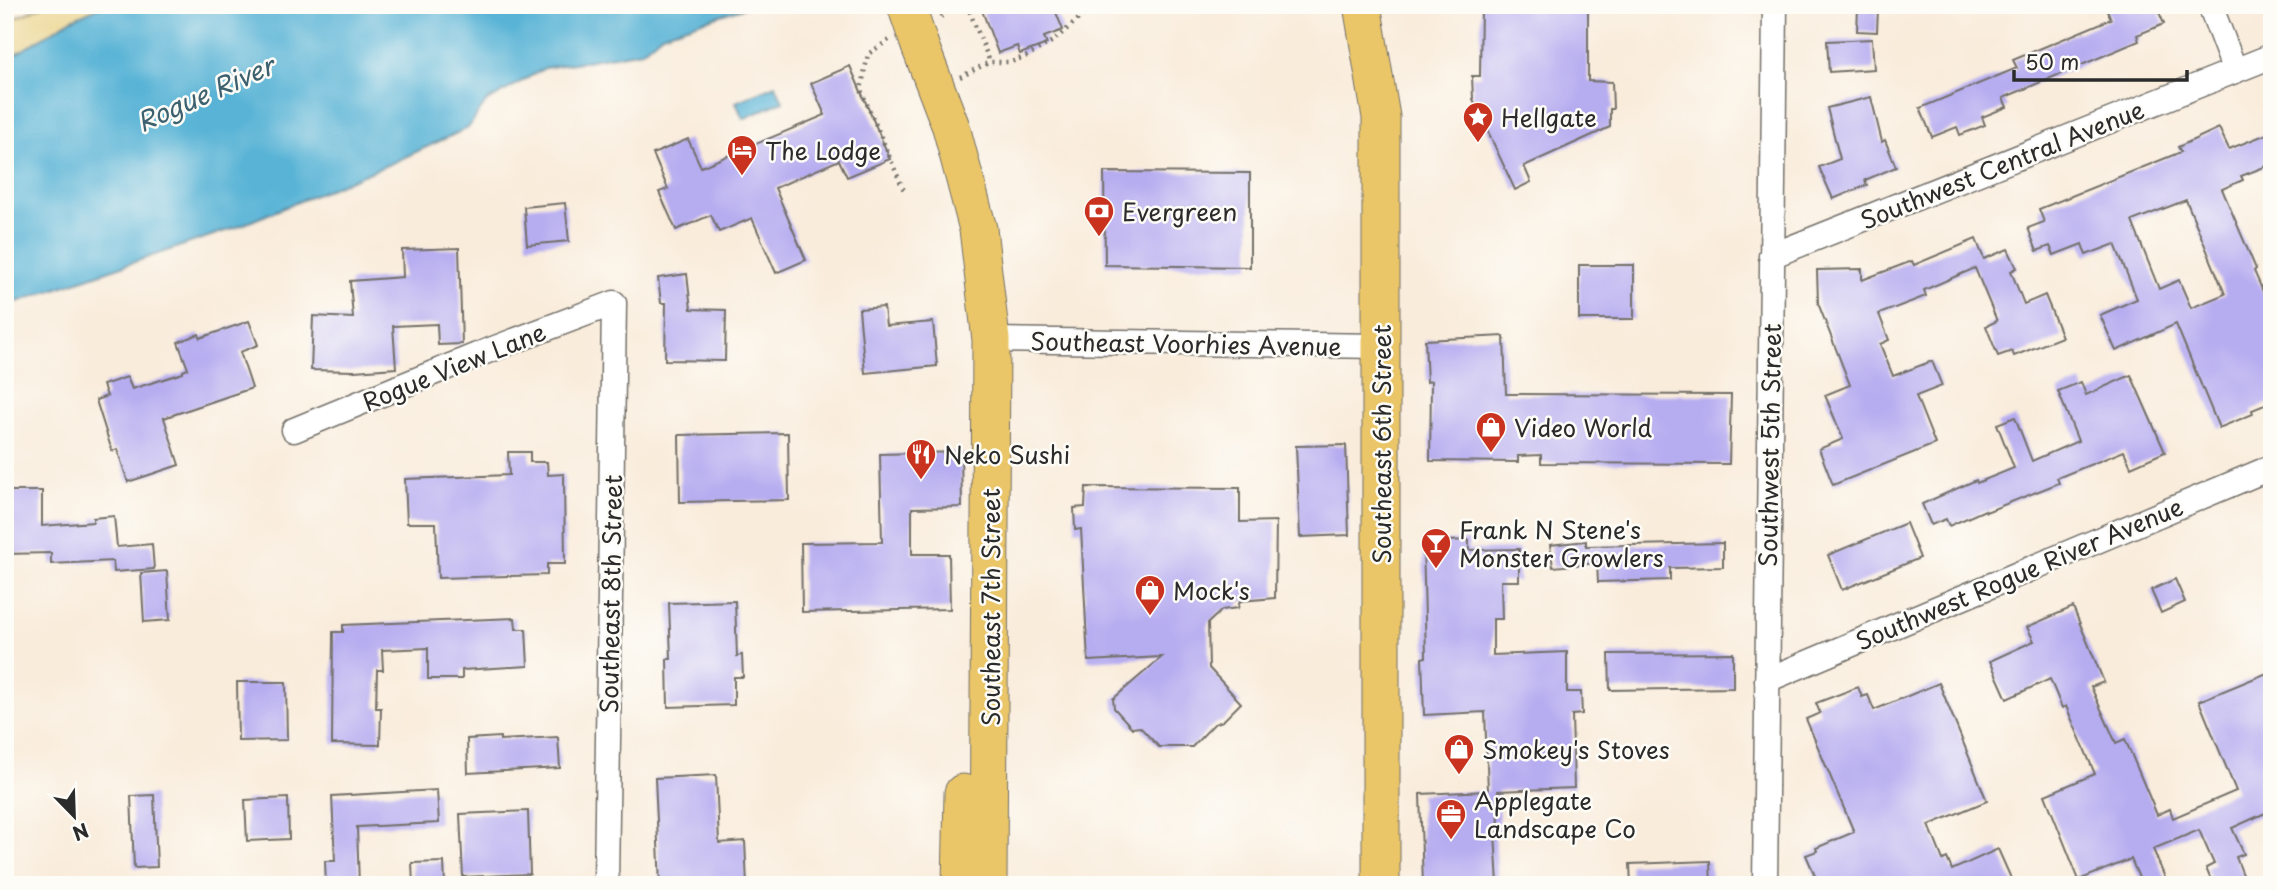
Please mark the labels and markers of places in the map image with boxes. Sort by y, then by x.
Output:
place label: Hellgate [1501,99,1597,135]
place icon: Hellgate [1461,100,1495,144]
place label: The Lodge [765,132,881,168]
hotel icon: The Lodge [725,133,759,177]
place label: Evergreen [1122,193,1237,229]
bank icon: Evergreen [1082,194,1116,238]
place label: Video World [1514,409,1653,445]
shop icon: Video World [1474,410,1508,454]
place label: Neko Sushi [944,436,1070,472]
restaurant icon: Neko Sushi [904,437,938,481]
place label: Frank N Stene's Monster Growlers [1459,511,1664,575]
bar icon: Frank N Stene's Monster Growlers [1419,526,1453,570]
place label: Mock's [1173,572,1250,608]
shop icon: Mock's [1133,573,1167,617]
place label: Smokey's Stoves [1482,731,1670,767]
shop icon: Smokey's Stoves [1442,732,1476,776]
place label: Applegate Landscape Co [1474,782,1636,846]
office icon: Applegate Landscape Co [1434,797,1468,841]

